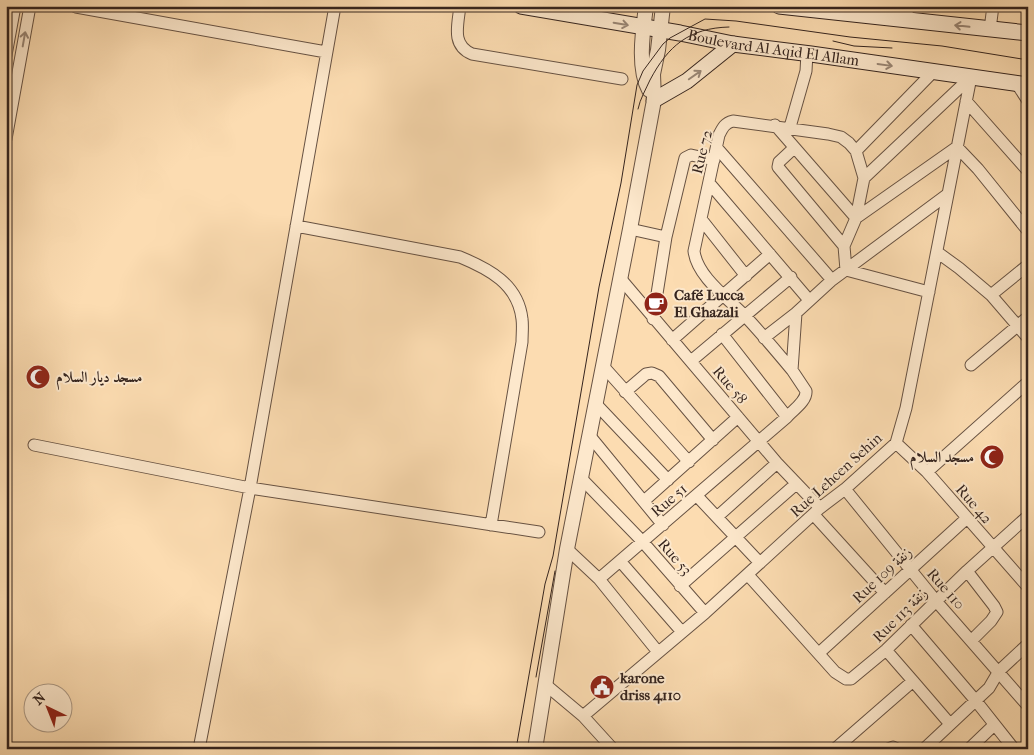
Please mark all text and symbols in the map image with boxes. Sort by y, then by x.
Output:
one-way arrow [613,19,629,29]
one-way arrow [954,21,970,31]
street label: Boulevard Al Aqid El Allam [686,26,861,70]
one-way arrow [19,32,29,48]
one-way arrow [877,60,893,70]
one-way arrow [688,70,702,80]
street label: Rue 72 [688,128,716,176]
place label: Café Lucca El Ghazali [674,286,745,321]
cafe icon: Café Lucca El Ghazali [643,291,669,317]
street label: Rue 58 [709,362,751,408]
mosque icon: مسجد ديار السلام [25,364,51,390]
place label: مسجد ديار السلام [56,368,143,390]
street label: Rue Lehcen Sehin [786,429,886,521]
mosque icon: مسجد السلام [979,444,1005,470]
place label: مسجد السلام [910,448,974,470]
street label: Rue 51 [647,480,691,520]
street label: Rue 42 [952,481,996,528]
street label: Rue 53 [654,535,696,579]
street label: Rue 109 زنقة [849,543,915,607]
street label: Rue 110 [923,565,969,613]
street label: Rue 113 زنقة [869,584,931,646]
place label: karone driss 4110 [619,669,681,704]
public building icon: karone driss 4110 [589,674,615,700]
north arrow [22,682,72,732]
text: N [30,689,49,709]

